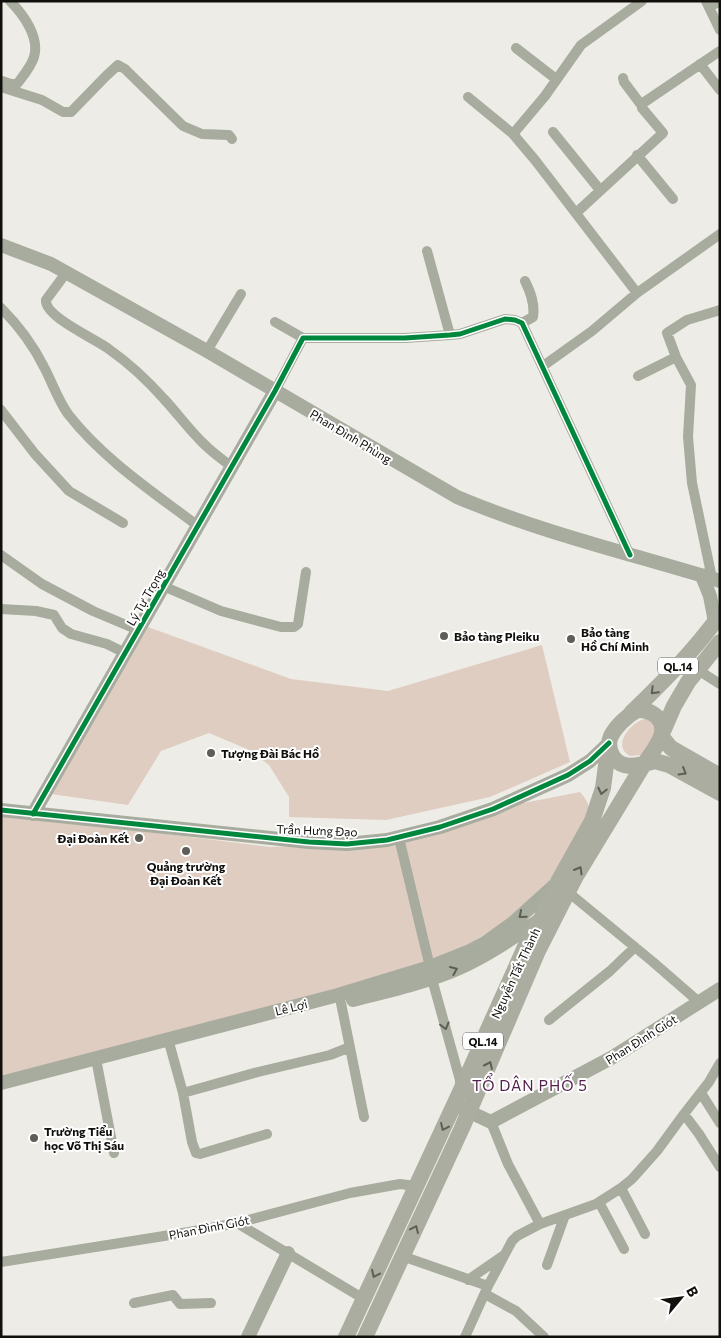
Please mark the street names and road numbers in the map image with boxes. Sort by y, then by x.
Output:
street label: Phan Đình Phùng [308,406,395,466]
street label: Lý Tự Trọng [123,566,167,628]
road number: QL.14 [658,658,698,674]
street label: Trần Hưng Đạo [276,822,358,838]
street label: Nguyễn Tất Thành [488,925,542,1021]
street label: Lê Lợi [273,996,309,1018]
street label: Phan Đình Giót [603,1011,679,1067]
road number: QL.14 [463,1032,503,1050]
street label: Phan Đình Giót [168,1212,251,1242]

